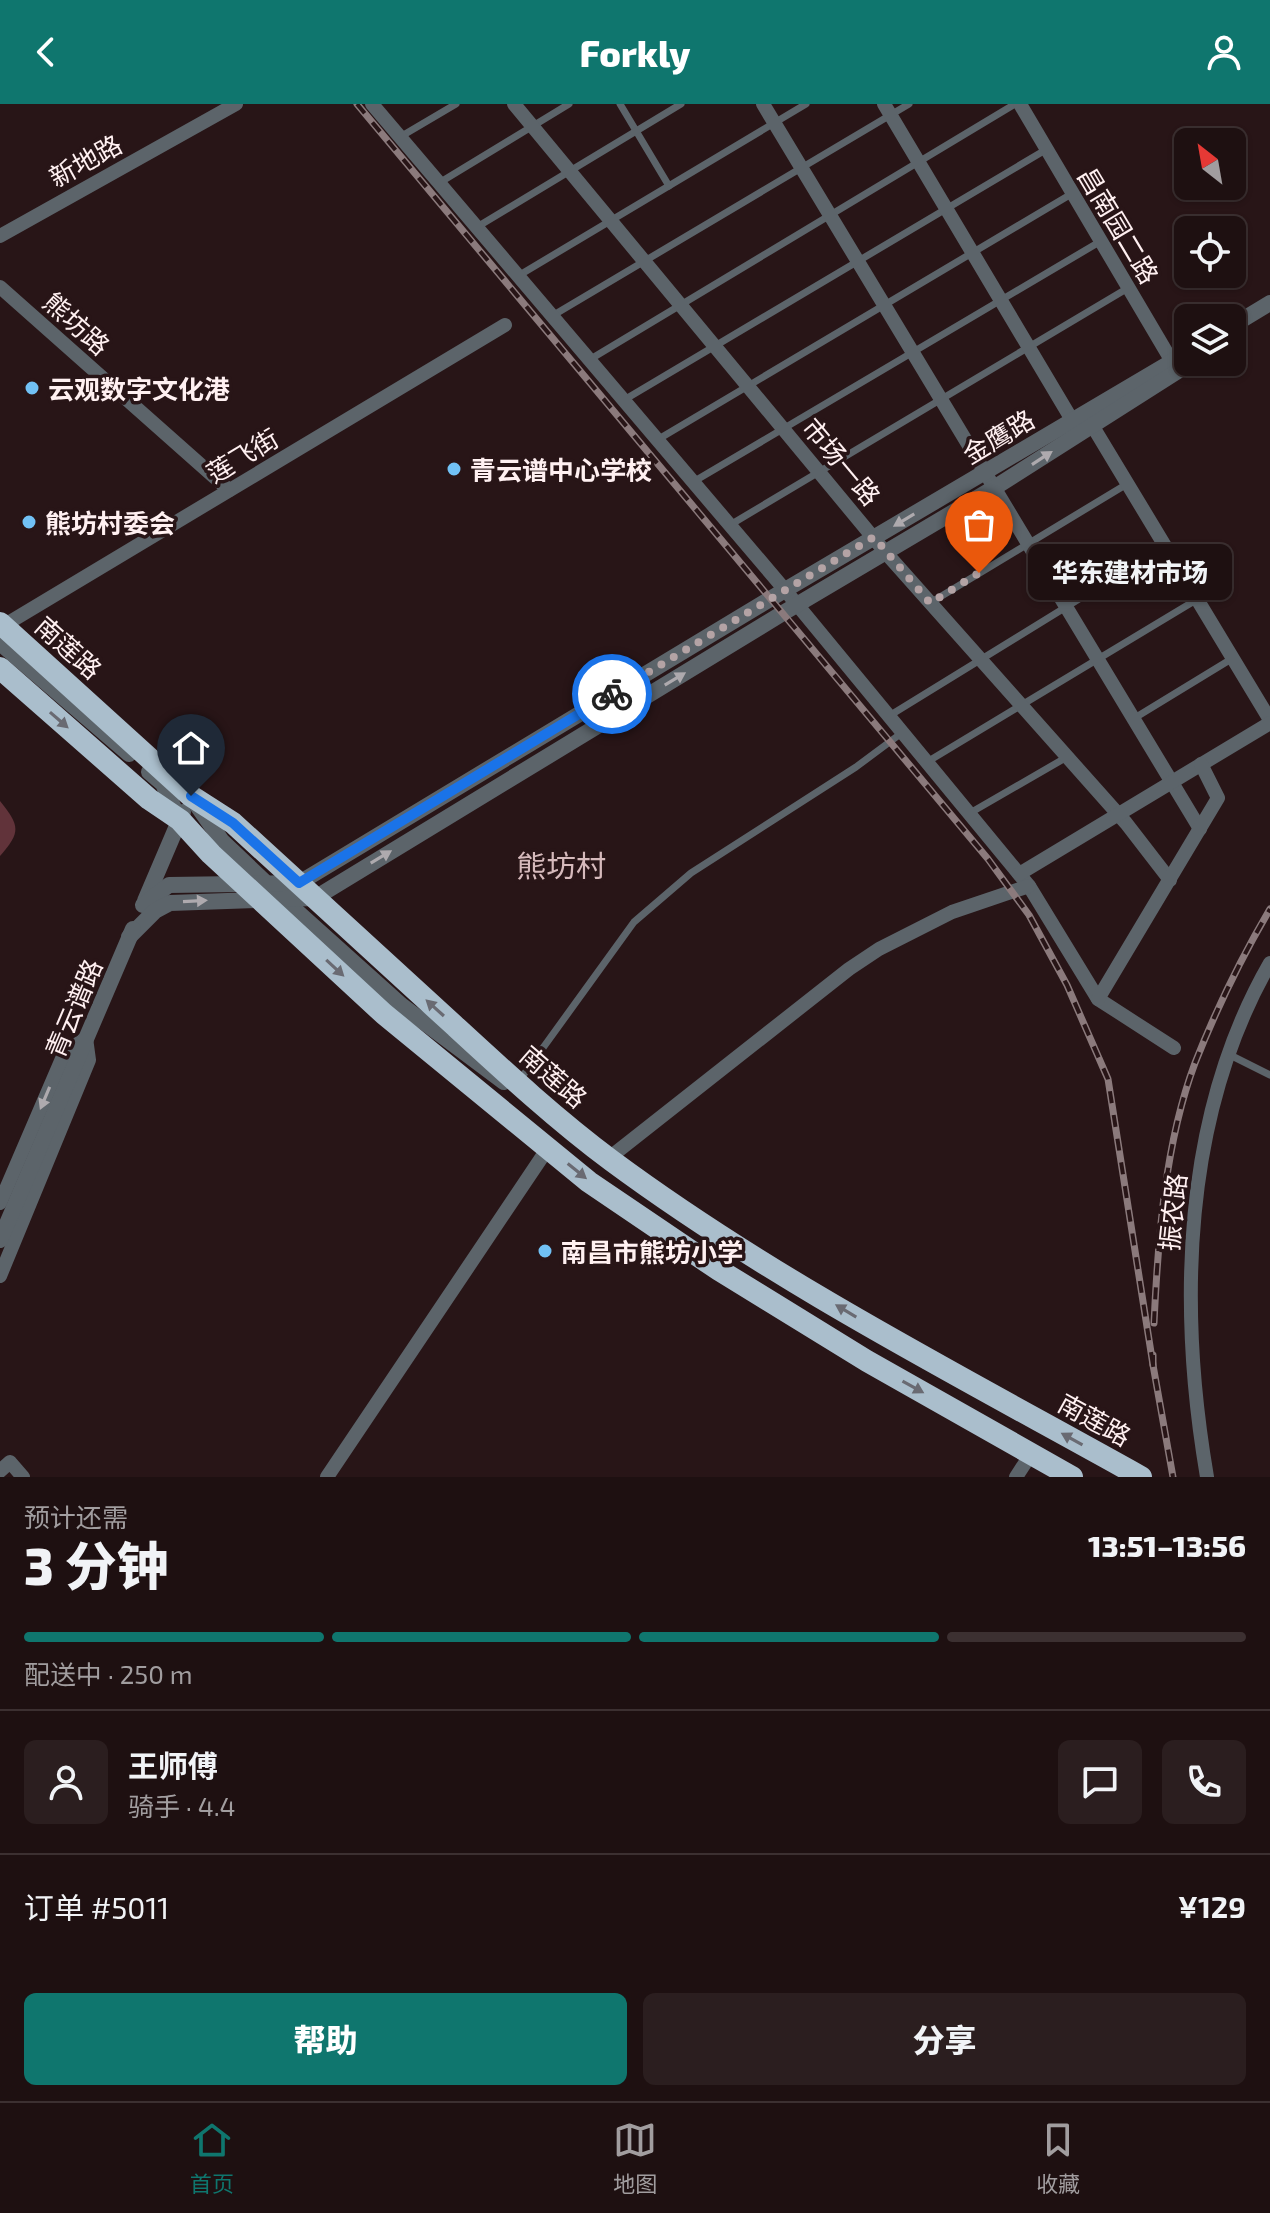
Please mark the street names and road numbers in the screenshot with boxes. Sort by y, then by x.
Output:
street label: 新地路 [43,128,127,192]
street label: 昌南园二路 [1072,161,1166,289]
street label: 熊坊路 [38,285,116,361]
street label: 金鹰路 [957,403,1039,469]
street label: 市场一路 [797,411,887,511]
street label: 莲飞街 [201,422,283,488]
street label: 南莲路 [30,609,108,685]
street label: 青云谱路 [38,954,108,1062]
street label: 南莲路 [514,1039,594,1113]
street label: 振农路 [1153,1172,1191,1252]
street label: 南莲路 [1053,1387,1137,1451]

